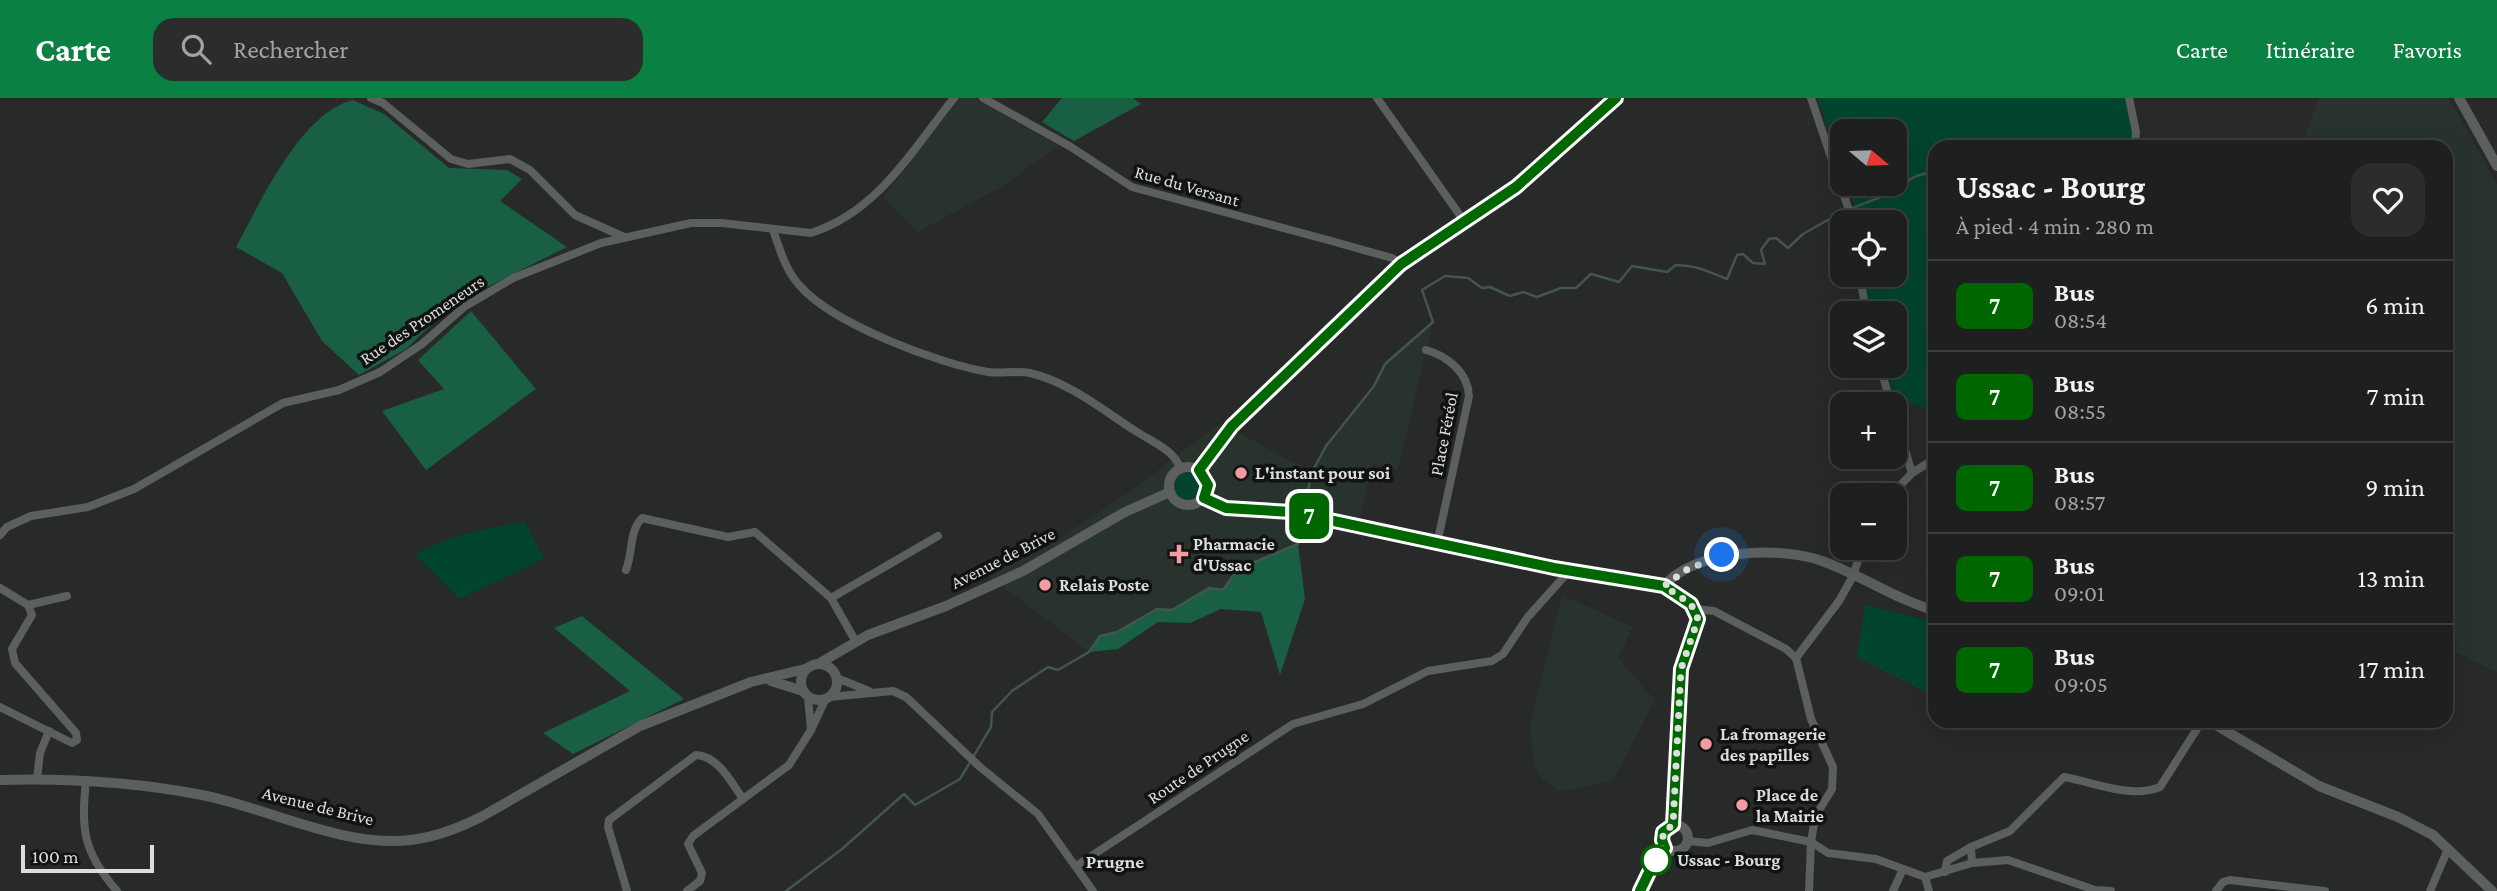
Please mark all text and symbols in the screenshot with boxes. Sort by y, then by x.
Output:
search box [153,18,643,81]
icon: search [177,30,215,68]
text: Carte [35,31,111,68]
text: Rechercher [233,35,349,64]
text: Carte [2176,36,2228,63]
text: Itinéraire [2266,36,2355,63]
text: Favoris [2393,36,2462,63]
north arrow [1830,119,1908,196]
map controls [1830,119,1907,560]
street label: Rue du Versant [1132,162,1243,211]
button: heart [2351,163,2425,237]
text: Ussac - Bourg [1956,168,2145,205]
button: locate [1830,210,1907,287]
text: À pied · 4 min · 280 m [1956,213,2154,239]
street label: Rue des Promeneurs [356,271,488,369]
text: Bus [2054,278,2095,307]
text: 6 min [2365,291,2425,320]
text: 7 [1989,292,2000,319]
button: layers [1830,301,1907,378]
text: 08:54 [2054,307,2107,333]
text: Bus [2054,369,2095,398]
text: 7 min [2366,382,2425,411]
text: 7 [1989,383,2000,410]
street label: Place Féréol [1426,390,1462,477]
button: + [1830,392,1907,469]
text: 08:55 [2054,398,2106,424]
text: Bus [2054,460,2095,489]
place label: L'instant pour soi [1255,463,1391,483]
marker: L'instant pour soi [1233,465,1249,481]
text: 9 min [2365,473,2425,502]
text: 7 [1989,474,2000,501]
button: − [1830,483,1907,560]
text: 08:57 [2054,489,2105,515]
line badge: 7 [1286,493,1332,539]
text: 7 [1303,502,1315,529]
street label: Avenue de Brive [948,523,1058,593]
place label: Pharmacie d'Ussac [1193,534,1275,575]
your location [1704,537,1739,572]
marker: Pharmacie d'Ussac [1171,546,1187,562]
text: Bus [2054,551,2095,580]
text: 13 min [2357,564,2425,593]
text: 7 [1989,565,2000,592]
place label: Relais Poste [1059,575,1149,595]
marker: Relais Poste [1037,577,1053,593]
text: 09:01 [2054,580,2105,606]
text: Bus [2054,642,2095,671]
text: 17 min [2358,655,2425,684]
text: 7 [1989,656,2000,683]
text: 09:05 [2054,671,2108,697]
place label: La fromagerie des papilles [1720,724,1826,765]
street label: Route de Prugne [1144,726,1252,808]
marker: La fromagerie des papilles [1698,736,1714,752]
street label: Avenue de Brive [260,782,376,830]
place label: Place de la Mairie [1756,785,1824,826]
marker: Place de la Mairie [1734,797,1750,813]
scale bar [21,842,154,874]
marker: Ussac - Bourg [1641,845,1671,875]
text: 100 m [32,846,79,867]
place label: Ussac - Bourg [1677,850,1780,870]
district label: Prugne [1086,851,1144,872]

